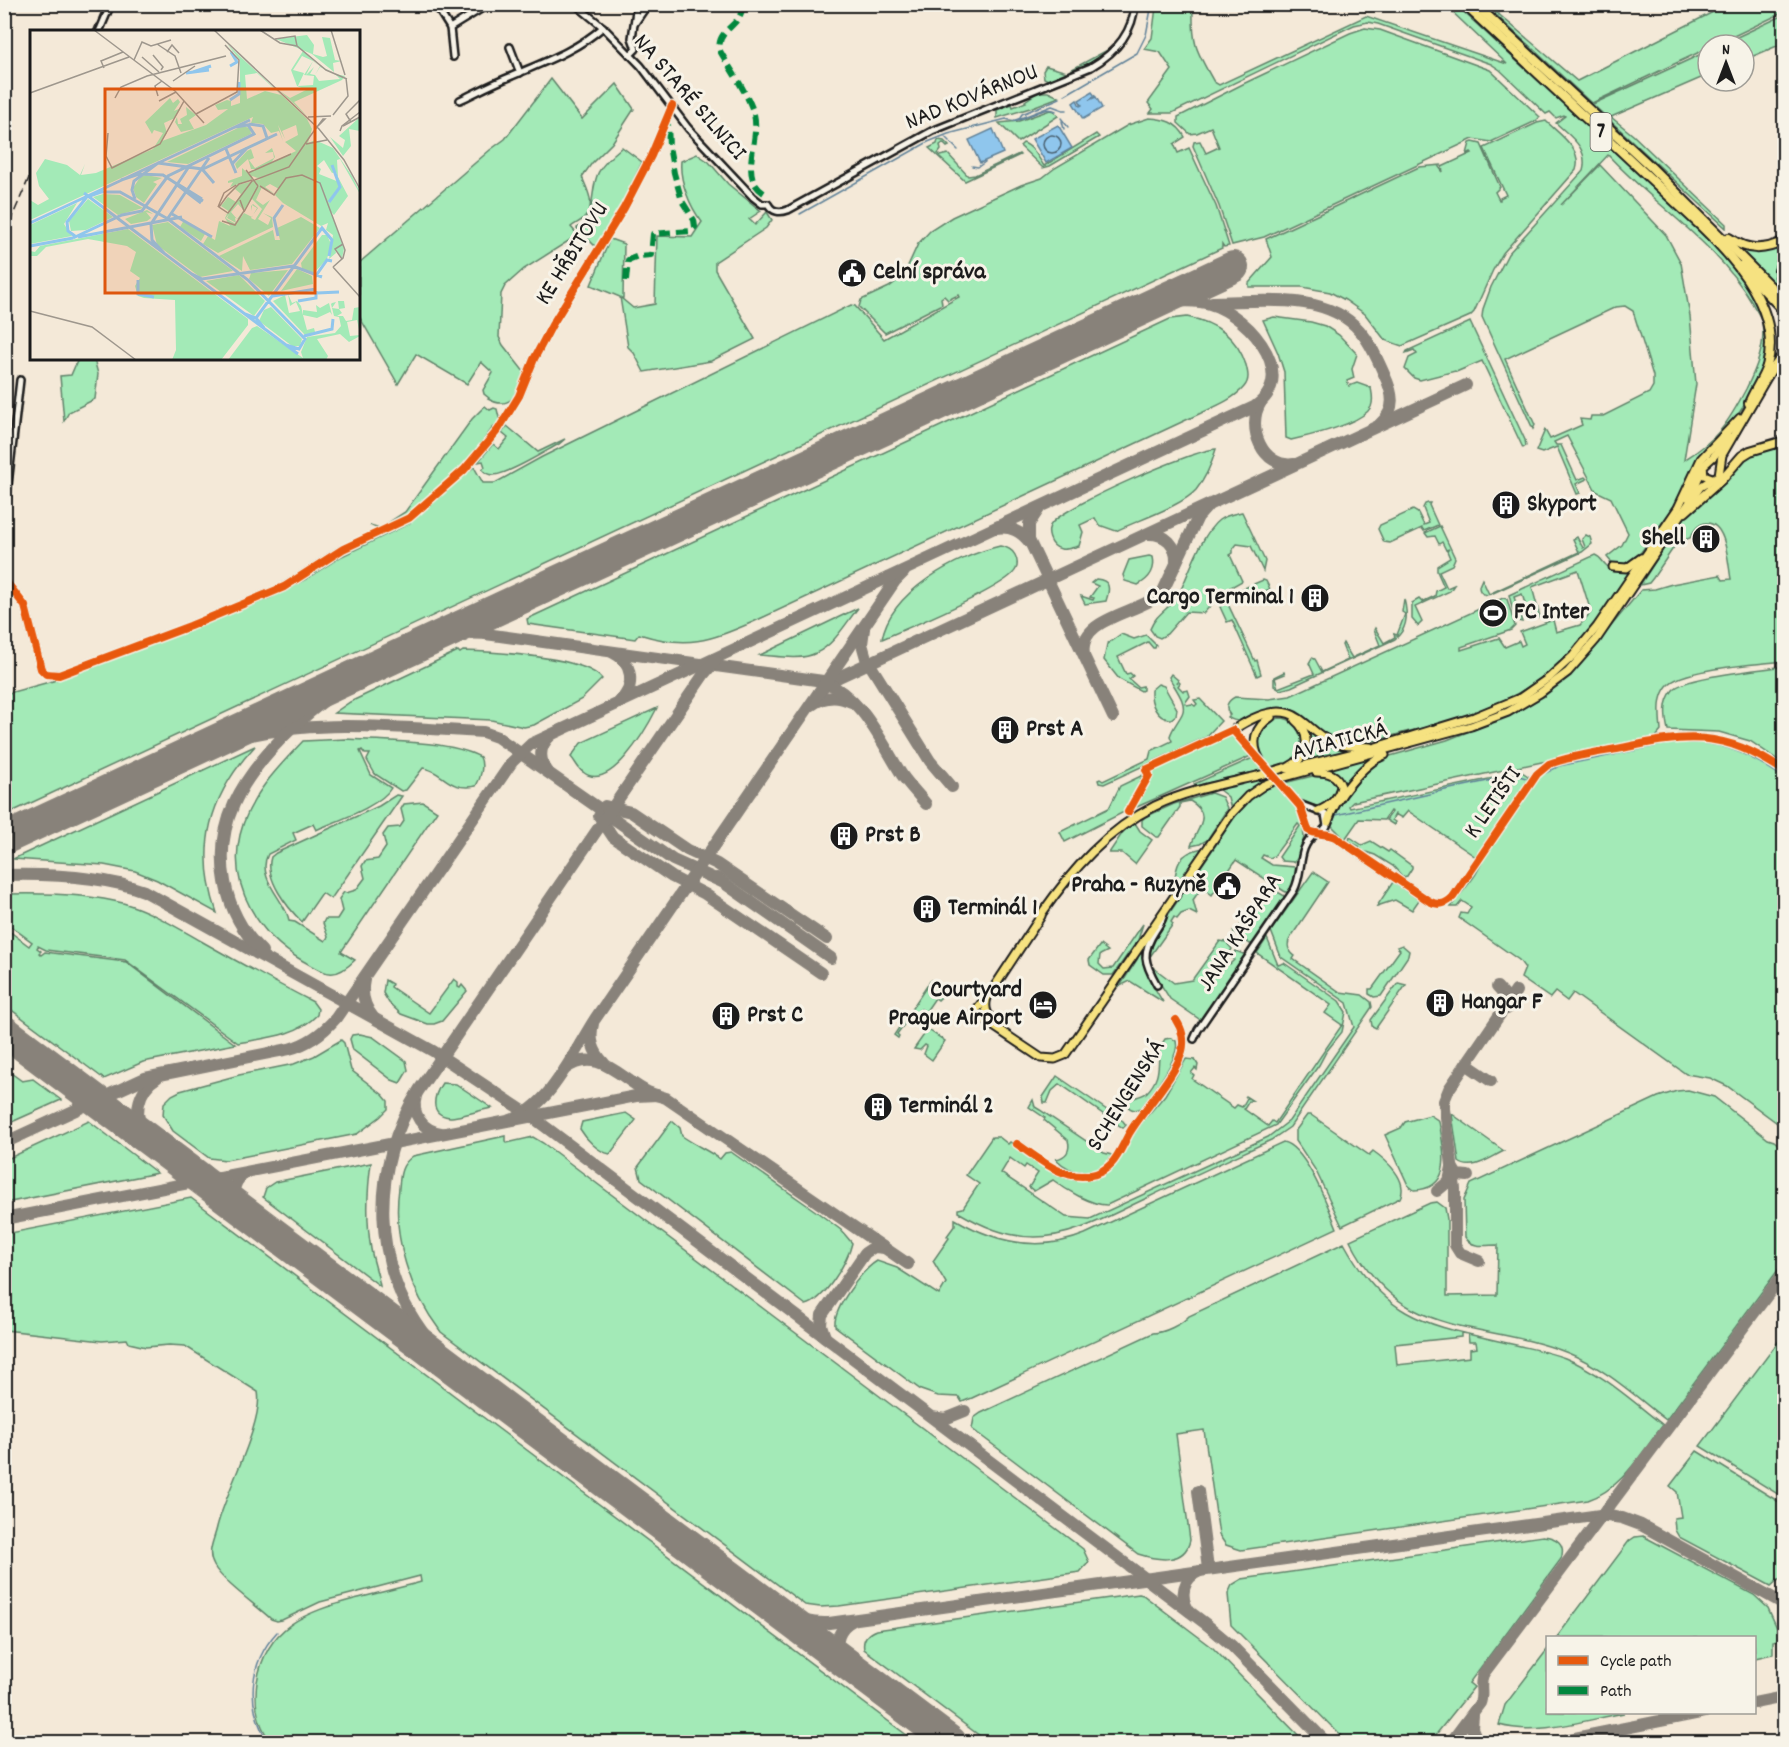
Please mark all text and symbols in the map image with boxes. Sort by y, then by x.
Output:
street label: NA STARÉ SILNICI [624,27,754,169]
inset map [30,30,360,360]
north arrow [1696,33,1756,93]
text: N [1722,39,1730,62]
street label: NAD KOVÁRNOU [900,56,1044,140]
road number: 7 [1590,113,1612,151]
street label: KE HŘBITOVU [528,196,618,312]
place label: Celní správa [873,256,986,290]
public building icon: Celní správa [836,257,868,289]
place label: Skyport [1527,488,1597,522]
building icon: Skyport [1490,489,1522,521]
place label: Shell [1641,522,1685,556]
building icon: Shell [1690,523,1722,555]
place label: Cargo Terminal 1 [1147,581,1294,615]
building icon: Cargo Terminal 1 [1299,582,1331,614]
place label: FC Inter [1514,596,1590,630]
sports icon: FC Inter [1477,597,1509,629]
place label: Prst A [1026,713,1083,747]
street label: AVIATICKÁ [1288,713,1392,771]
building icon: Prst A [989,714,1021,746]
street label: K LETIŠTI [1457,760,1532,846]
place label: Prst B [865,819,921,853]
building icon: Prst B [828,820,860,852]
street label: JANA KAŠPARA [1190,867,1292,999]
place label: Praha - Ruzyně [1071,869,1206,903]
public building icon: Praha - Ruzyně [1211,870,1243,902]
place label: Terminál 1 [948,892,1037,926]
building icon: Terminál 1 [911,893,943,925]
place label: Courtyard Prague Airport [888,974,1022,1036]
place label: Hangar F [1461,986,1543,1020]
building icon: Hangar F [1424,987,1456,1019]
hotel icon: Courtyard Prague Airport [1027,989,1059,1021]
place label: Prst C [747,999,803,1033]
building icon: Prst C [710,1000,742,1032]
street label: SCHENGENSKÁ [1079,1033,1175,1159]
place label: Terminál 2 [899,1090,994,1124]
building icon: Terminál 2 [862,1091,894,1123]
legend [1546,1636,1756,1714]
text: Cycle path [1600,1650,1671,1675]
text: Path [1600,1680,1632,1705]

